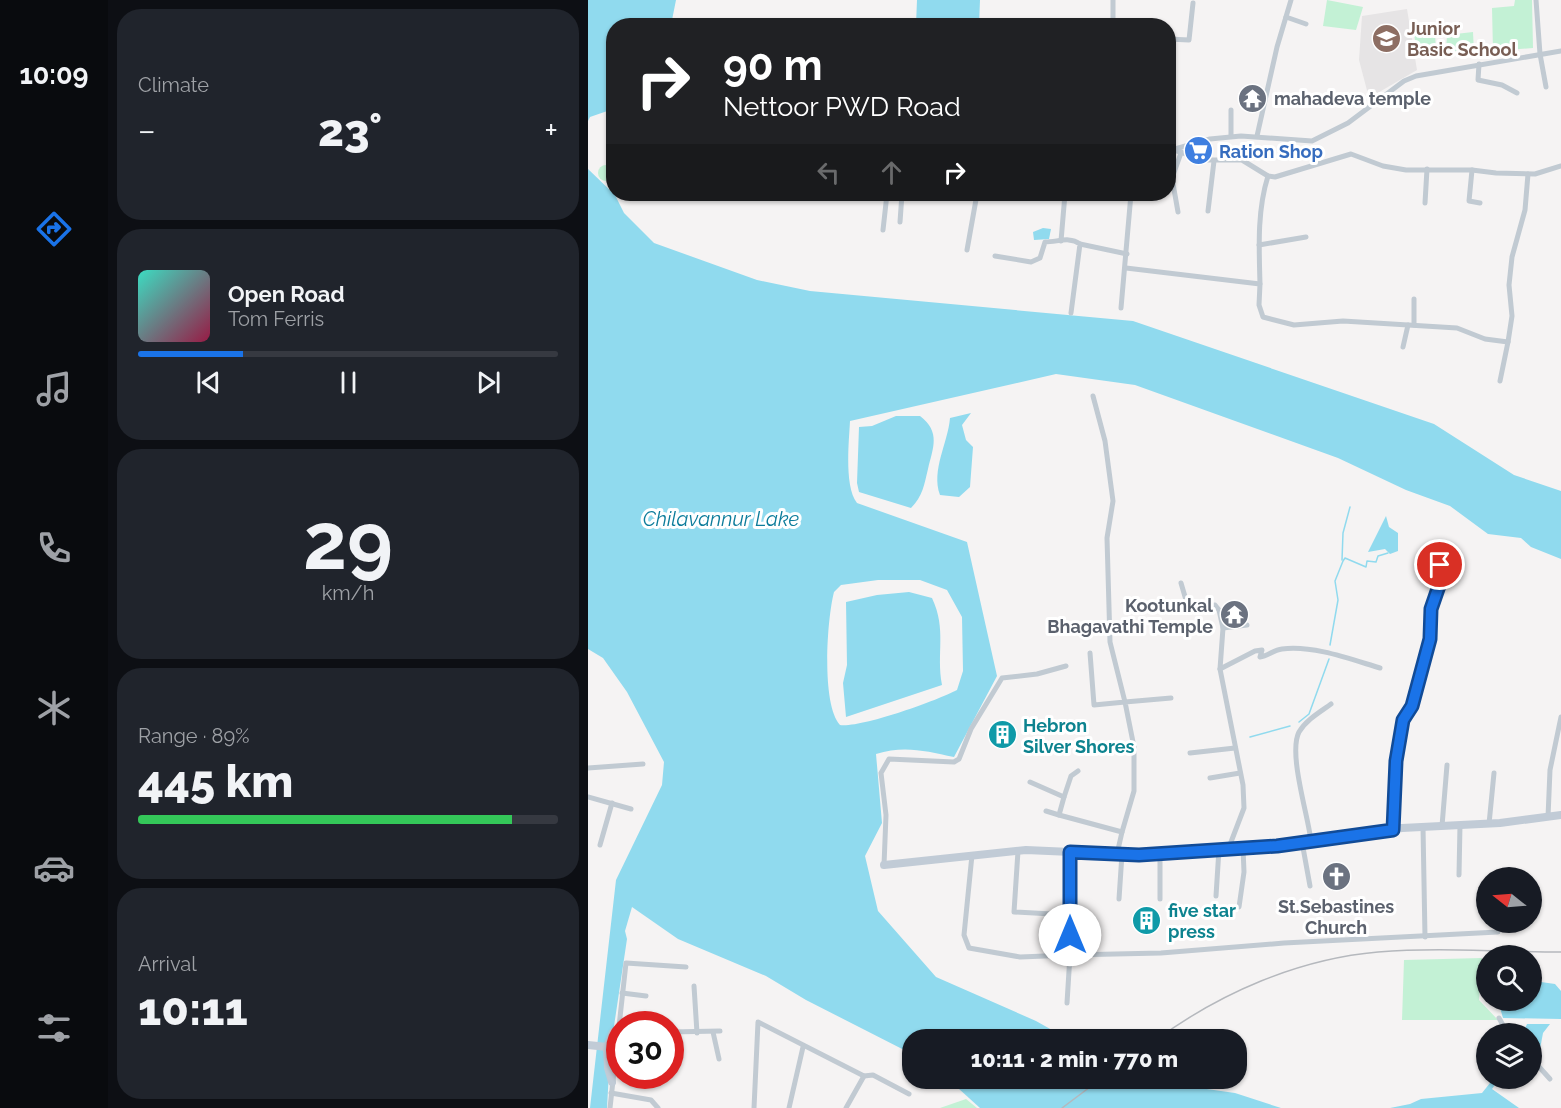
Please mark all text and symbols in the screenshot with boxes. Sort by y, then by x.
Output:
place label: Junior Basic School [1407,18,1517,60]
school or university icon: Junior Basic School [1370,22,1402,54]
text: 90 m [723,41,823,90]
icon: right [624,42,702,120]
text: 10:09 [19,59,89,90]
text: Climate [138,73,209,97]
temple icon: mahadeva temple [1237,82,1269,114]
place label: mahadeva temple [1274,88,1431,109]
text: Nettoor PWD Road [723,91,961,122]
text: 23° [318,104,382,157]
text: − [138,111,156,150]
text: + [544,111,558,150]
supermarket icon: Ration Shop [1182,135,1214,167]
place label: Ration Shop [1219,141,1323,162]
icon: left [812,156,845,189]
icon: ahead [875,156,908,189]
icon: right [938,156,971,189]
icon: directions [33,208,75,250]
text: Open Road [228,281,345,307]
text: Tom Ferris [228,307,324,331]
icon: previous [192,366,225,399]
icon: pause [332,366,365,399]
icon: next [472,366,505,399]
icon: music [33,368,75,410]
text: 29 [303,496,393,587]
water label: Chilavannur Lake [643,507,800,531]
icon: phone [33,527,75,569]
pin [1414,539,1465,590]
icon: arrive [1423,548,1456,581]
text: km/h [322,581,374,605]
place label: Kootunkal Bhagavathi Temple [1047,595,1213,637]
temple icon: Kootunkal Bhagavathi Temple [1218,599,1250,631]
icon: climate [33,687,75,729]
place label: Hebron Silver Shores [1023,715,1135,757]
building icon: Hebron Silver Shores [986,719,1018,751]
text: Range · 89% [138,724,249,748]
text: 445 km [138,755,293,808]
icon: car [33,847,75,889]
church icon: St.Sebastines Church [1320,861,1352,893]
north arrow [1476,867,1542,933]
map controls [1476,867,1542,1089]
place label: St.Sebastines Church [1278,896,1394,938]
place label: five star press [1168,900,1236,942]
position arrow [1038,903,1102,967]
building icon: five star press [1131,904,1163,936]
button: search [1476,945,1542,1011]
text: Arrival [138,952,197,976]
text: 10:11 [138,983,248,1036]
icon: filters [33,1007,75,1049]
speed limit sign: 30 [606,1011,684,1089]
button: layers [1476,1023,1542,1089]
text: 10:11 · 2 min · 770 m [971,1046,1178,1072]

